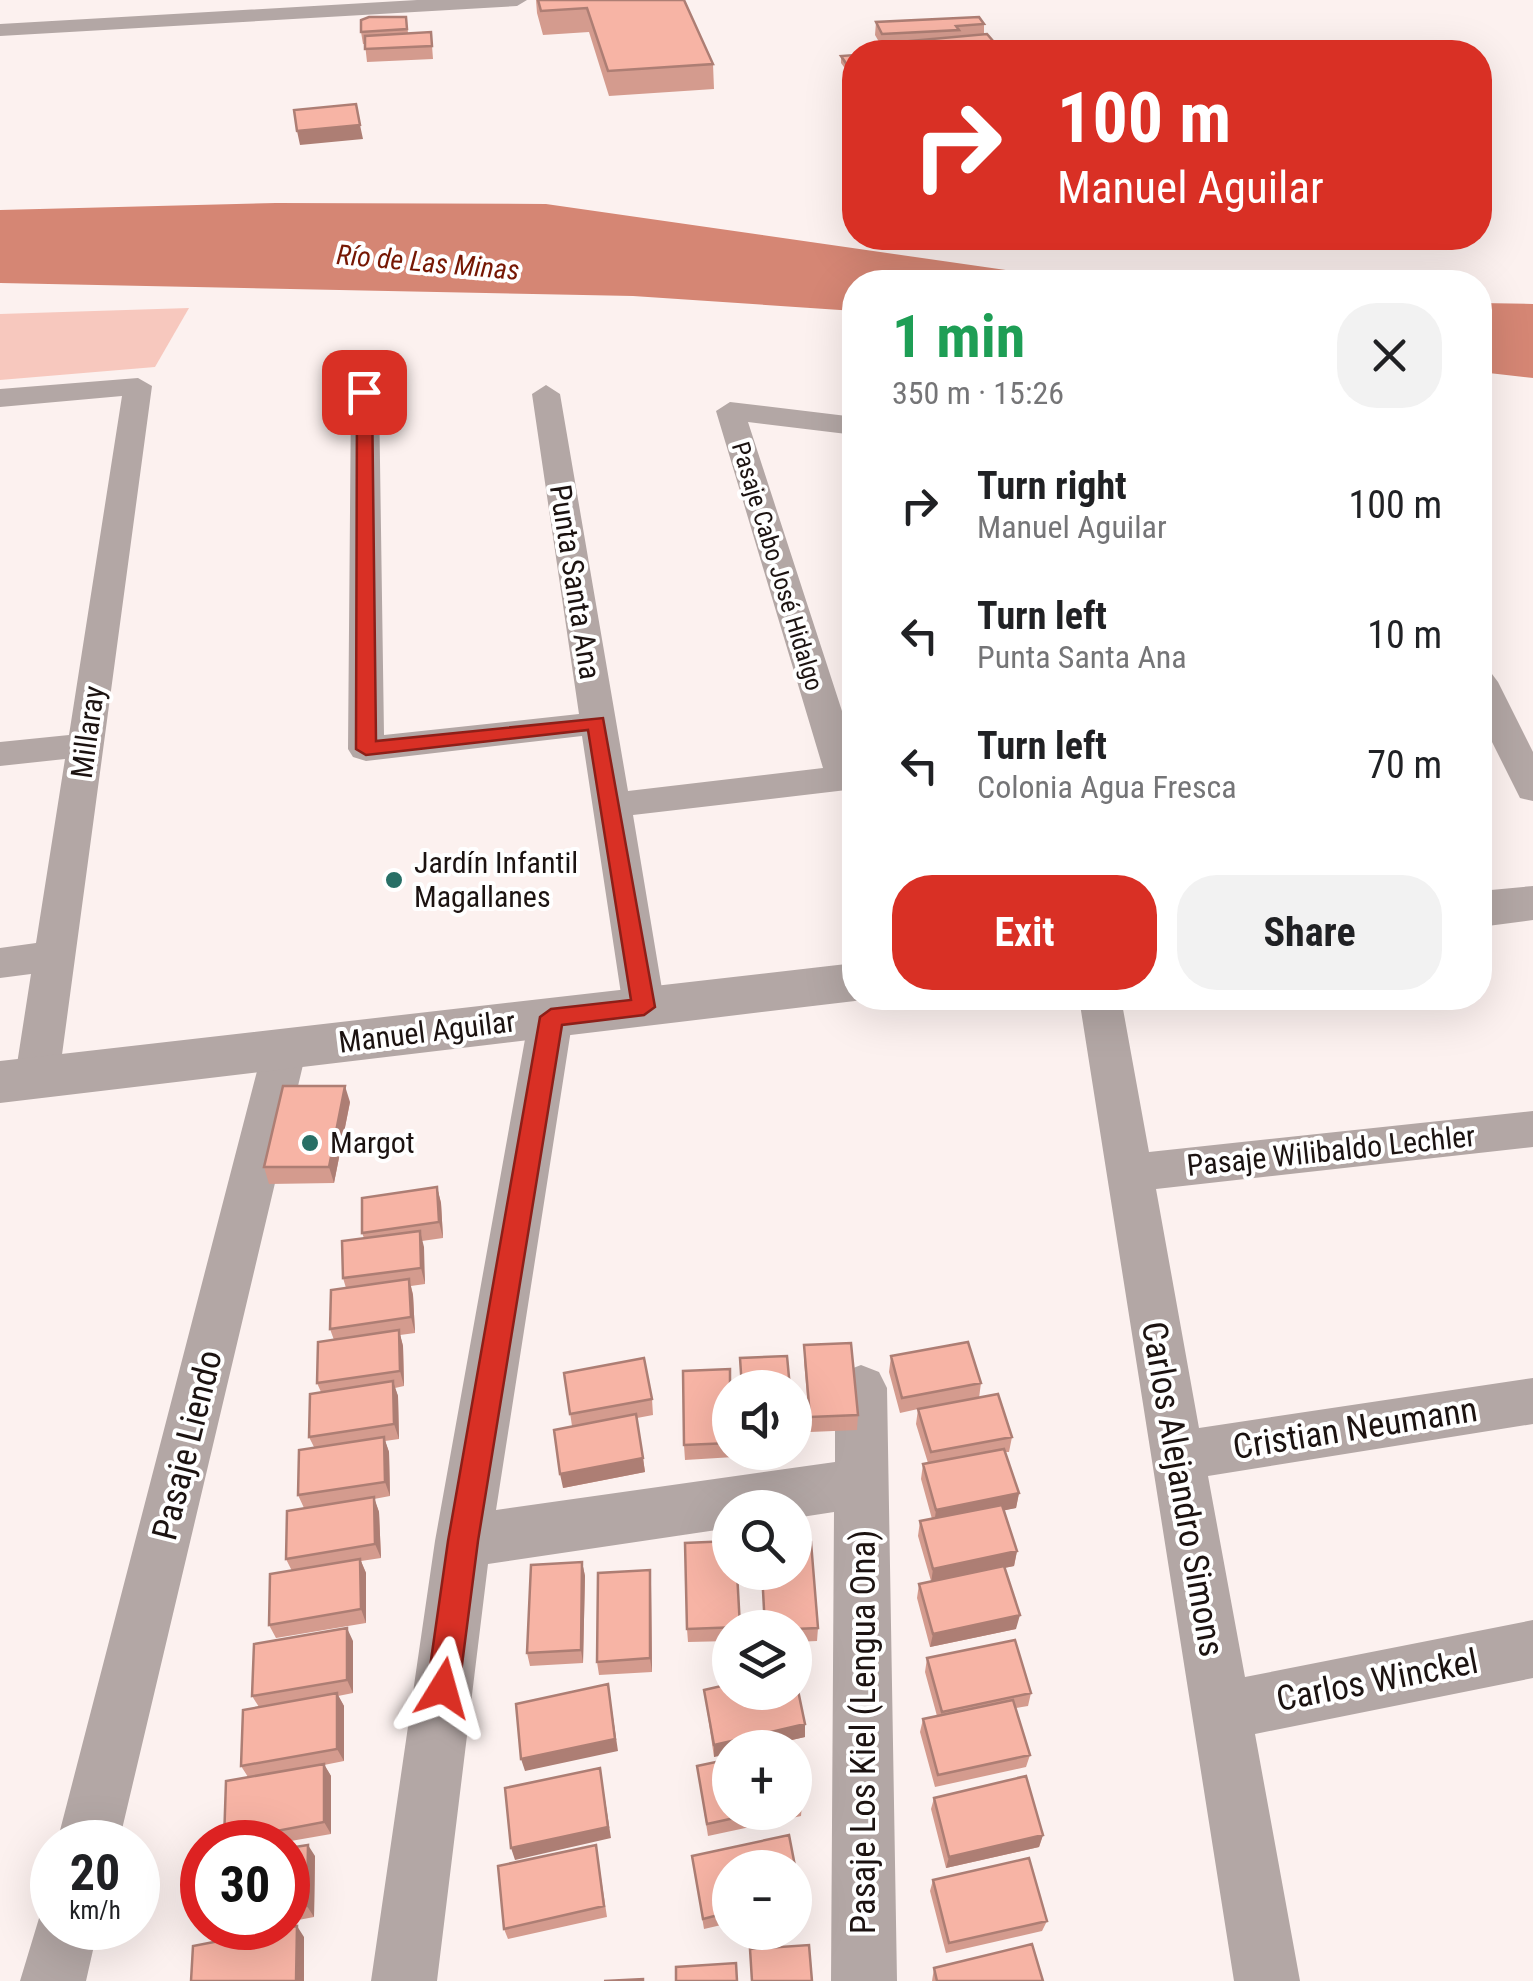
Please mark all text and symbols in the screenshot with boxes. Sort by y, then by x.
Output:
text: 100 m [1057,77,1231,159]
icon: right [892,80,1022,210]
text: Manuel Aguilar [1057,161,1324,214]
water label: Río de Las Minas [335,238,521,287]
text: 1 min [892,301,1025,372]
button: close [1337,303,1442,408]
pin [322,350,407,435]
icon: arrive [337,365,392,420]
text: 350 m · 15:26 [892,374,1064,412]
street label: Pasaje Cabo José Hidalgo [726,438,829,694]
text: Turn right [977,464,1127,508]
icon: right [892,478,947,533]
street label: Punta Santa Ana [543,482,608,682]
text: 100 m [1348,483,1442,527]
text: Manuel Aguilar [977,508,1167,546]
text: Turn left [977,594,1107,638]
icon: left [892,608,947,663]
text: 10 m [1367,613,1442,657]
text: Punta Santa Ana [977,638,1187,676]
street label: Millaray [64,684,111,780]
text: Turn left [977,724,1107,768]
icon: left [892,738,947,793]
text: 70 m [1367,743,1442,787]
text: Colonia Agua Fresca [977,768,1237,806]
place label: Jardín Infantil Magallanes [414,845,578,914]
marker: Jardín Infantil Magallanes [383,869,405,891]
button: Exit [892,875,1157,990]
button: Share [1177,875,1442,990]
street label: Manuel Aguilar [337,1003,517,1060]
street label: Pasaje Wilibaldo Lechler [1185,1118,1477,1183]
place label: Margot [330,1125,415,1160]
marker: Margot [299,1132,321,1154]
street label: Carlos Alejandro Simons [1133,1318,1232,1660]
street label: Pasaje Liendo [144,1346,231,1544]
map controls [712,1370,812,1950]
button: sound [712,1370,812,1470]
street label: Cristian Neumann [1230,1389,1480,1468]
button: search [712,1490,812,1590]
street label: Pasaje Los Kiel (Lengua Ona) [843,1530,884,1934]
button: layers [712,1610,812,1710]
position arrow [391,1636,495,1740]
street label: Carlos Winckel [1273,1641,1481,1720]
button: + [712,1730,812,1830]
speed limit sign: 30 [180,1820,310,1950]
text: 20 [70,1844,120,1902]
button: − [712,1850,812,1950]
text: km/h [69,1896,121,1925]

